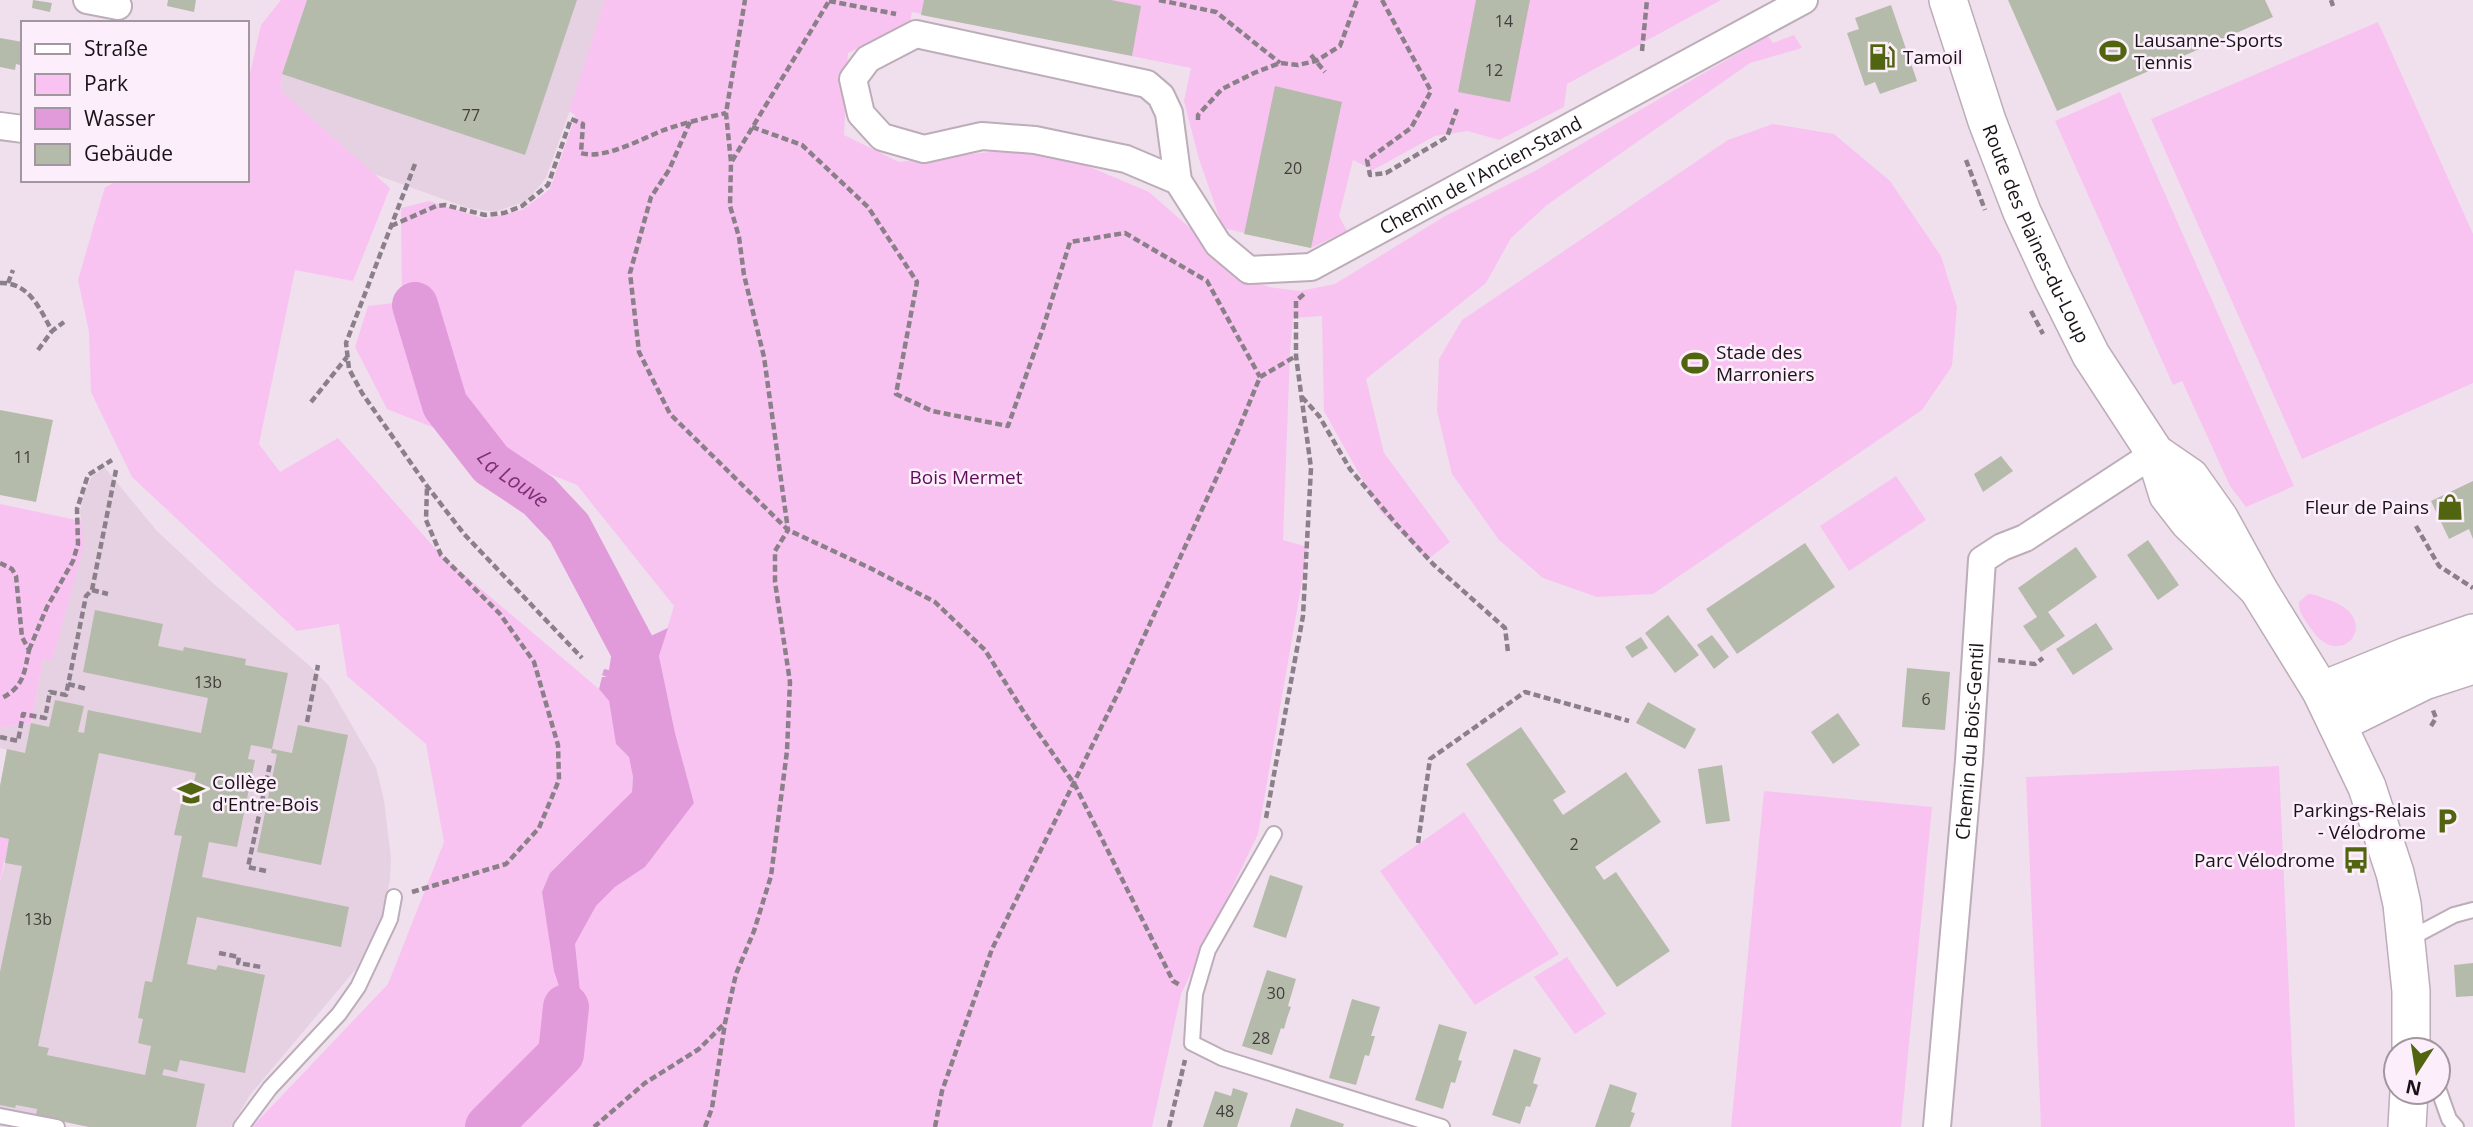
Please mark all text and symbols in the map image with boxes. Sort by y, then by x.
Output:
house number: 14 [1495,10,1513,32]
legend [21,21,248,182]
place label: Lausanne-Sports Tennis [2134,27,2283,75]
text: Straße [84,34,148,62]
sports icon: Lausanne-Sports Tennis [2098,36,2128,66]
fuel station icon: Tamoil [1867,42,1897,72]
place label: Tamoil [1903,44,1963,70]
house number: 12 [1485,59,1503,81]
text: Park [84,69,128,97]
text: Wasser [84,104,156,132]
house number: 77 [462,104,480,126]
street label: Chemin de l'Ancien-Stand [1375,110,1586,241]
street label: Route des Plaines-du-Loup [1976,121,2096,347]
text: Gebäude [84,139,173,167]
house number: 20 [1284,157,1302,179]
place label: Stade des Marroniers [1716,339,1815,387]
sports icon: Stade des Marroniers [1680,348,1710,378]
water label: La Louve [471,444,556,513]
house number: 11 [14,446,32,468]
park label: Bois Mermet [909,464,1023,490]
shop icon: Fleur de Pains [2435,492,2465,522]
place label: Fleur de Pains [2305,494,2429,520]
street label: Chemin du Bois-Gentil [1949,642,1990,841]
house number: 13b [194,671,222,693]
house number: 6 [1921,688,1931,710]
place label: Collège d'Entre-Bois [212,769,319,817]
school or university icon: Collège d'Entre-Bois [176,778,206,808]
place label: Parkings-Relais - Vélodrome [2293,797,2426,845]
parking icon: Parkings-Relais - Vélodrome [2432,806,2462,836]
house number: 2 [1569,833,1579,855]
bus stop icon: Parc Vélodrome [2341,845,2371,875]
place label: Parc Vélodrome [2194,847,2335,873]
house number: 13b [24,908,52,930]
house number: 30 [1267,982,1285,1004]
house number: 28 [1252,1027,1270,1049]
north arrow [2382,1036,2452,1106]
text: N [2403,1073,2424,1102]
house number: 48 [1216,1100,1234,1122]

